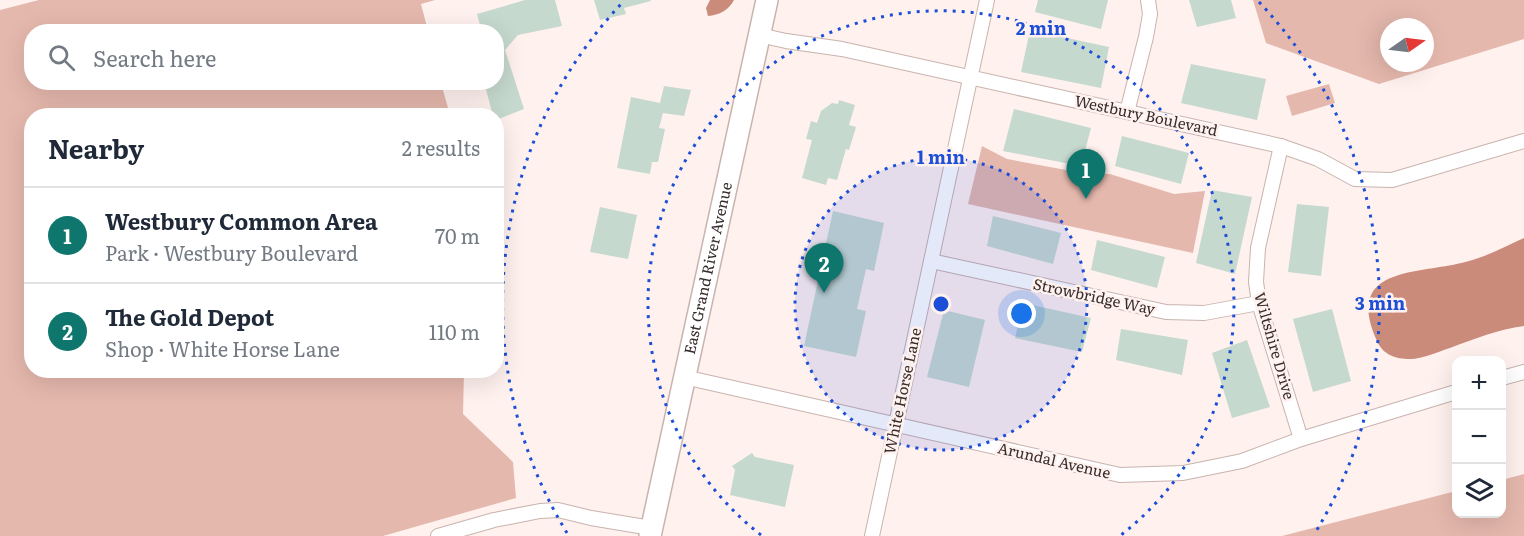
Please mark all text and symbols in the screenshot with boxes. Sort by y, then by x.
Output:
text: 2 min [1016,14,1067,41]
north arrow [1380,18,1434,72]
search box [24,24,504,90]
icon: search [45,41,78,74]
text: Search here [93,41,216,74]
street label: Westbury Boulevard [1073,88,1220,141]
text: Nearby [48,128,144,167]
text: 2 results [402,132,480,162]
text: 1 min [917,143,966,170]
pin: 1 [1066,150,1106,199]
street label: East Grand River Avenue [677,179,737,356]
text: Westbury Common Area [105,204,378,237]
text: 1 [63,220,72,250]
text: 70 m [435,220,480,250]
text: Park · Westbury Boulevard [105,237,358,267]
pin: 2 [804,244,844,293]
street label: Strowbridge Way [1031,271,1158,320]
street label: Wiltshire Drive [1249,289,1302,402]
text: 3 min [1355,289,1406,316]
centre of rings [931,294,951,314]
your location [1007,299,1036,328]
text: The Gold Depot [105,300,274,333]
text: 2 [62,316,73,346]
text: 110 m [429,316,480,346]
street label: White Horse Lane [877,325,926,456]
text: Shop · White Horse Lane [105,333,340,363]
map controls [1452,356,1506,518]
button: + [1452,356,1506,410]
button: − [1452,410,1506,464]
street label: Arundal Avenue [996,435,1113,484]
button: layers [1452,464,1506,518]

